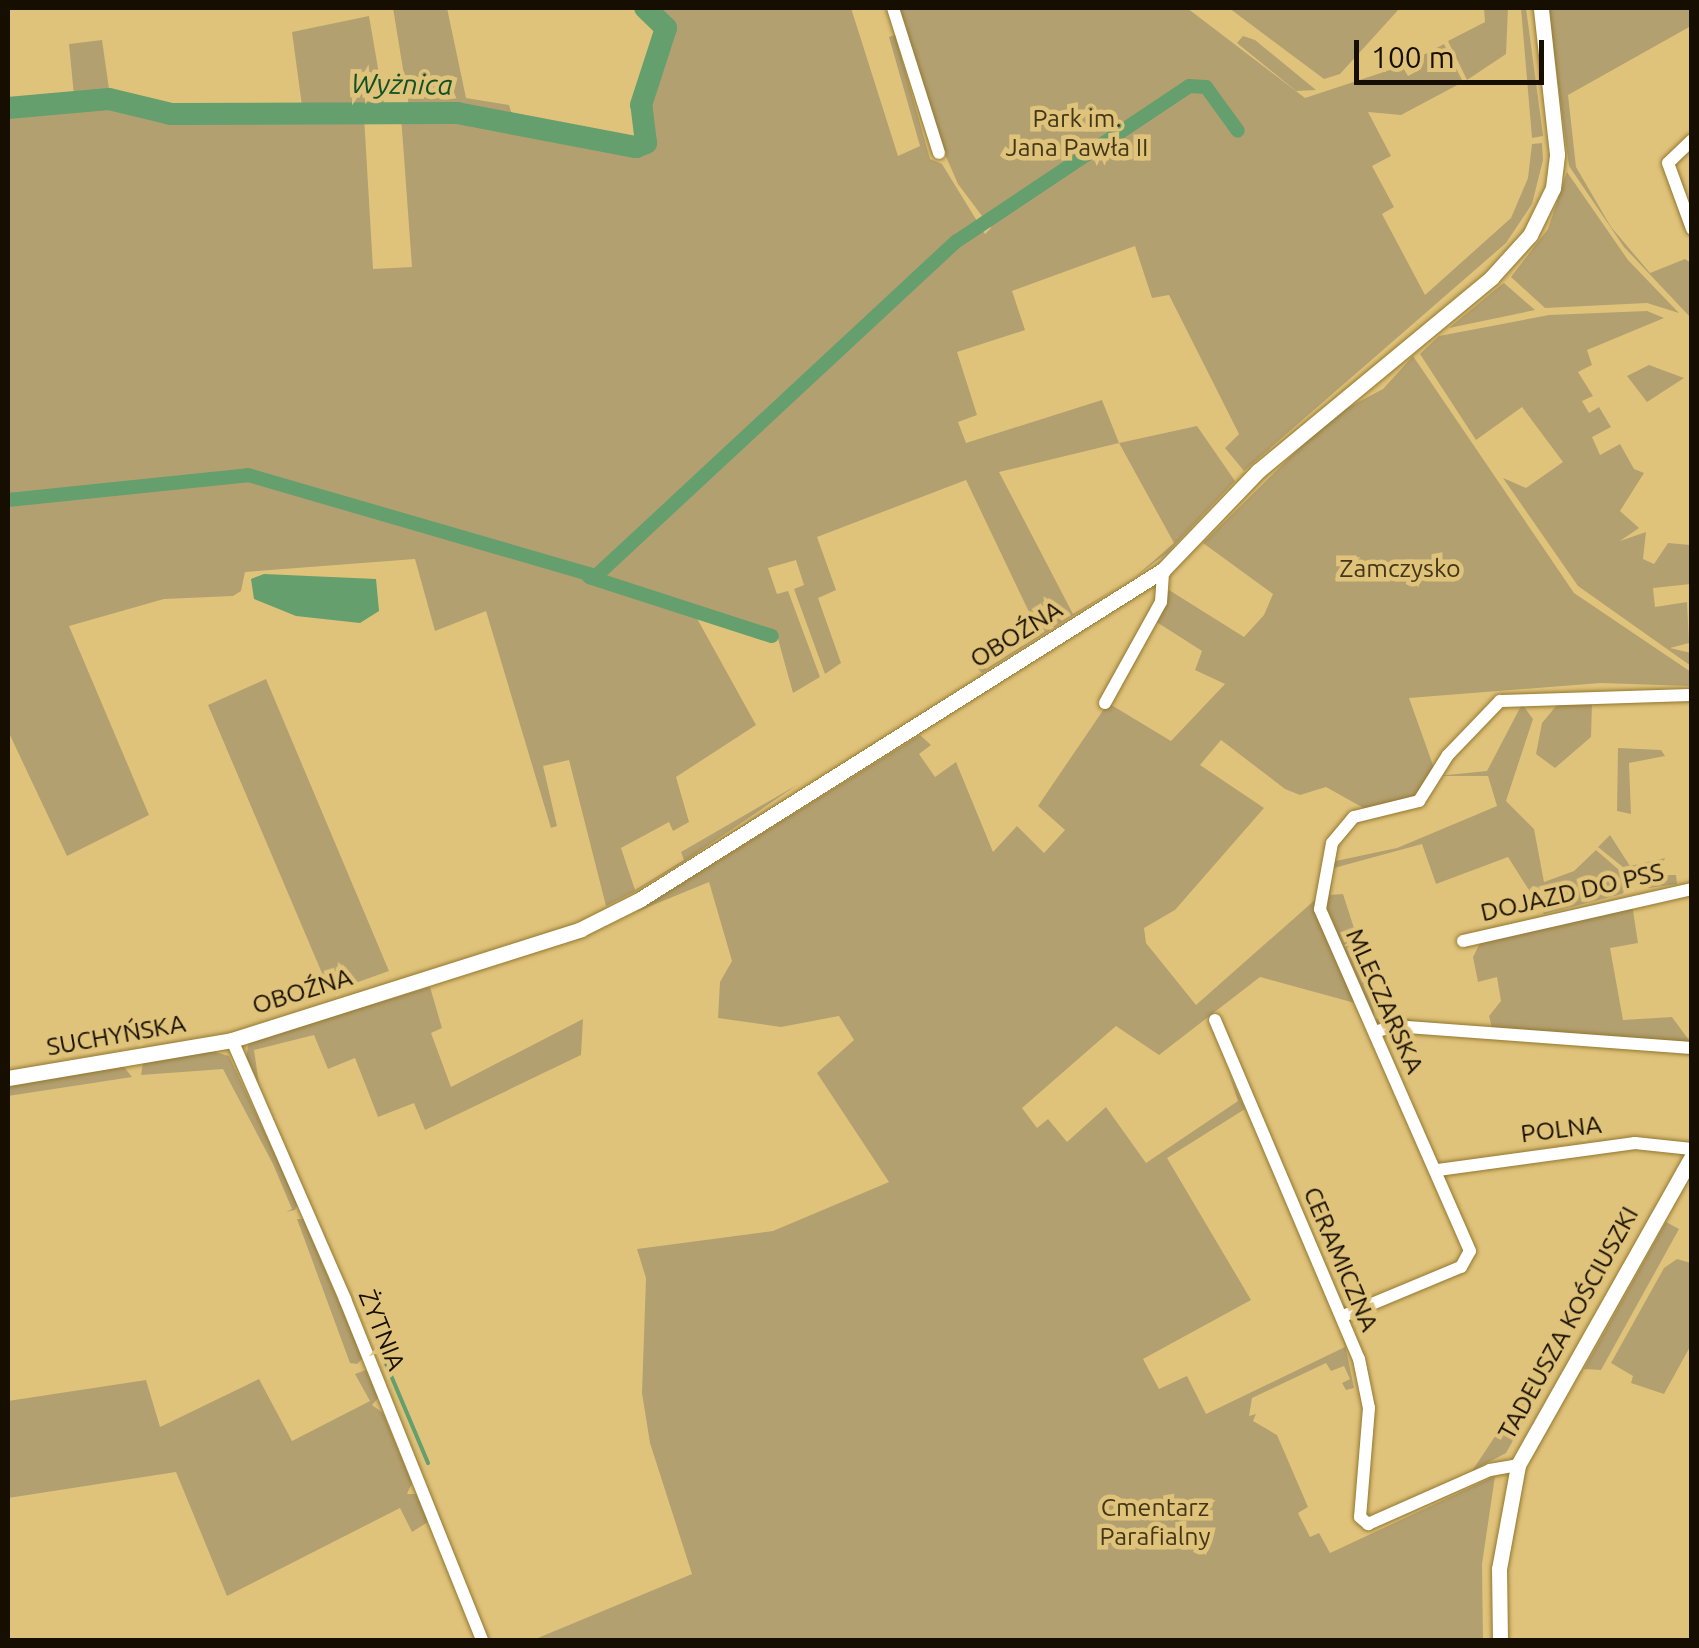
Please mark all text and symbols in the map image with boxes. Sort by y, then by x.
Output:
scale bar [1359,20,1549,82]
text: 100 m [1371,40,1455,74]
water label: Wyżnica [351,66,453,102]
park label: Park im. Jana Pawła II [1005,104,1149,163]
park label: Zamczysko [1339,553,1461,583]
street label: OBOŹNA [964,594,1068,674]
street label: DOJAZD DO PSS [1478,856,1666,928]
street label: MLECZARSKA [1340,924,1430,1078]
street label: OBOŹNA [248,962,356,1020]
street label: SUCHYŃSKA [44,1008,188,1062]
street label: POLNA [1519,1109,1603,1149]
street label: CERAMICZNA [1297,1182,1385,1336]
street label: TADEUSZA KOŚCIUSZKI [1491,1201,1645,1445]
street label: ŻYTNIA [352,1285,412,1375]
park label: Cmentarz Parafialny [1100,1493,1210,1552]

